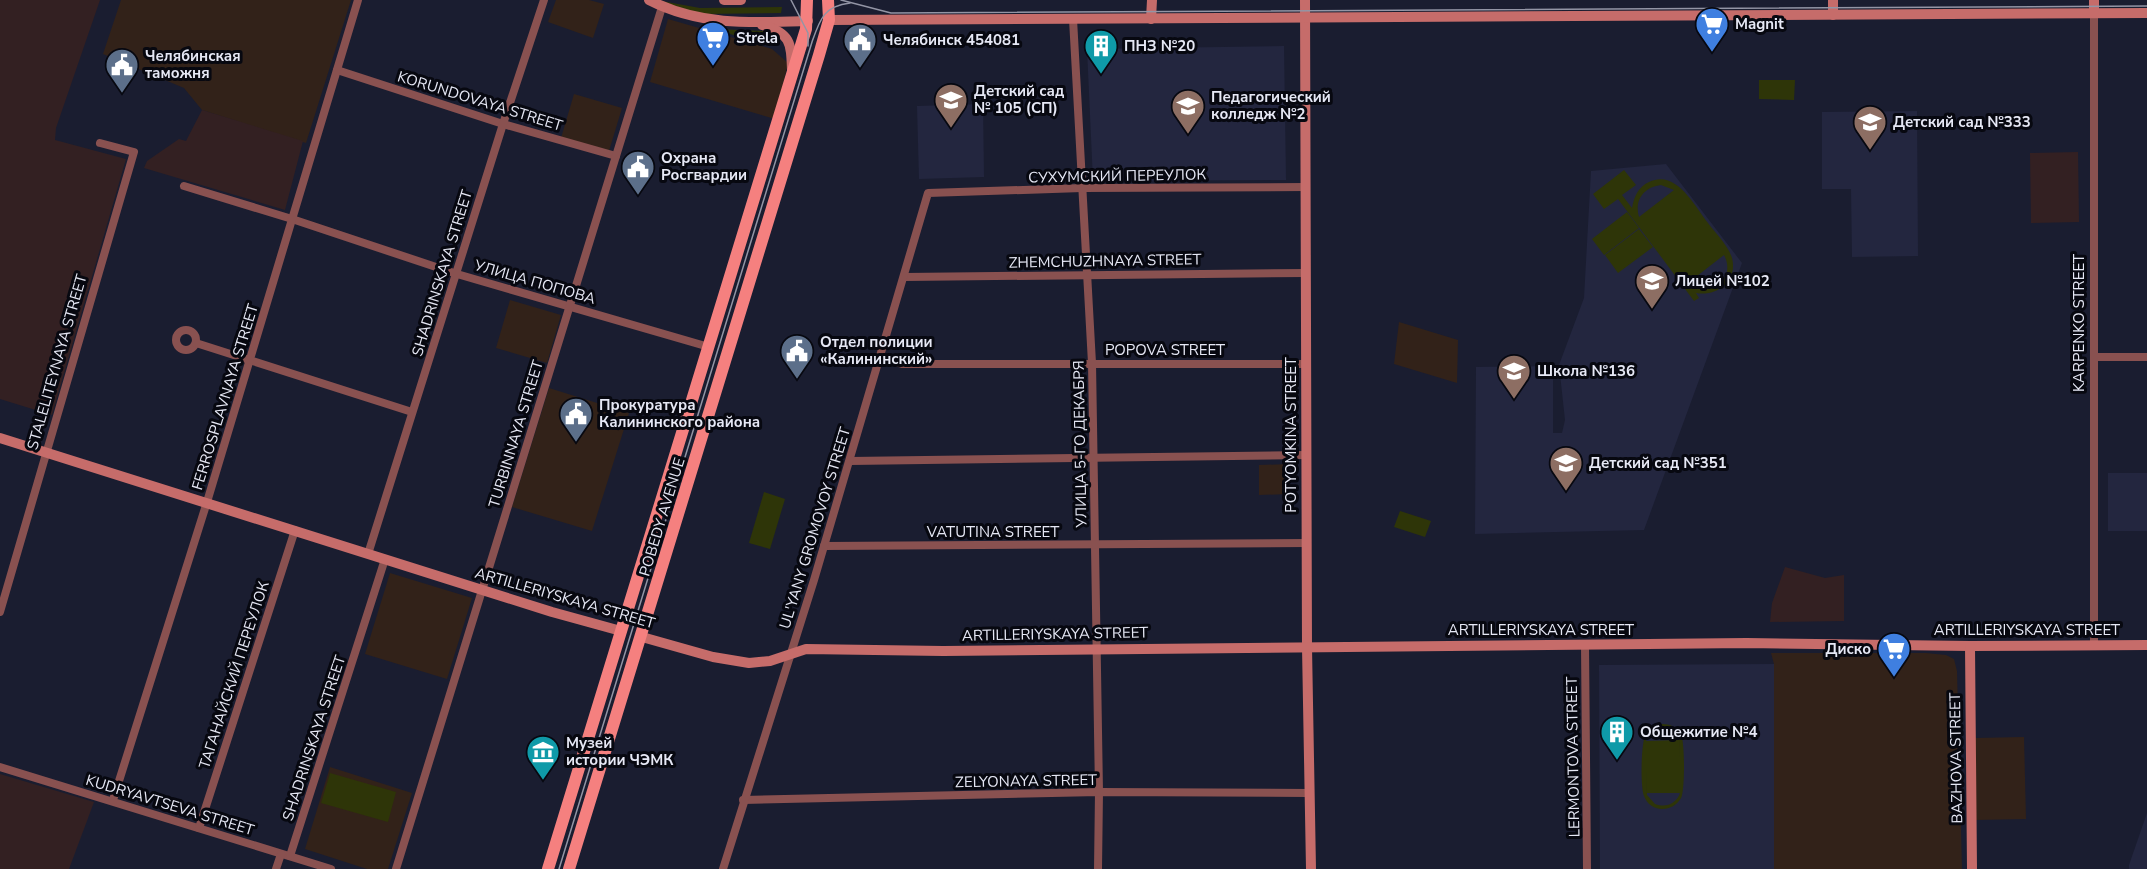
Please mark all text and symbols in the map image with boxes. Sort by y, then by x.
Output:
supermarket icon: Magnit [1694,6,1730,53]
place label: Magnit [1735,14,1784,34]
supermarket icon: Strela [695,20,731,67]
public building icon: Челябинск 454081 [842,22,878,69]
place label: Strela [736,28,778,48]
building icon: ПНЗ №20 [1083,28,1119,75]
place label: Челябинск 454081 [883,30,1020,50]
place label: ПНЗ №20 [1124,36,1195,56]
place label: Челябинская таможня [145,46,241,83]
public building icon: Челябинская таможня [104,47,140,94]
street label: KORUNDOVAYA STREET [395,66,565,136]
place label: Детский сад № 105 (СП) [974,81,1064,118]
school or university icon: Детский сад № 105 (СП) [933,82,969,129]
place label: Педагогический колледж №2 [1211,87,1331,124]
school or university icon: Педагогический колледж №2 [1170,88,1206,135]
school or university icon: Детский сад №333 [1852,104,1888,151]
place label: Детский сад №333 [1893,112,2031,132]
place label: Охрана Росгвардии [661,148,747,185]
public building icon: Охрана Росгвардии [620,149,656,196]
street label: СУХУМСКИЙ ПЕРЕУЛОК [1028,164,1207,188]
street label: SHADRINSKAYA STREET [407,187,477,359]
street label: ZHEMCHUZHNAYA STREET [1008,249,1202,273]
street label: KARPENKO STREET [2069,254,2089,392]
street label: УЛИЦА ПОПОВА [471,255,598,309]
school or university icon: Лицей №102 [1634,263,1670,310]
place label: Лицей №102 [1675,271,1770,291]
street label: STALELITEYNAYA STREET [22,272,92,452]
street label: FERROSPLAVNAYA STREET [187,301,263,493]
place label: Отдел полиции «Калининский» [820,332,933,369]
public building icon: Отдел полиции «Калининский» [779,333,815,380]
street label: POPOVA STREET [1105,340,1225,360]
school or university icon: Школа №136 [1496,353,1532,400]
street label: POTYOMKINA STREET [1281,357,1301,513]
street label: TURBINNAYA STREET [484,358,548,510]
street label: УЛИЦА 5-ГО ДЕКАБРЯ [1069,360,1091,529]
place label: Школа №136 [1537,361,1635,381]
place label: Прокуратура Калининского района [599,395,760,432]
public building icon: Прокуратура Калининского района [558,396,594,443]
street label: UL'YANY GROMOVOY STREET [775,425,855,631]
school or university icon: Детский сад №351 [1548,445,1584,492]
place label: Детский сад №351 [1589,453,1727,473]
street label: POBEDY AVENUE [634,455,690,579]
street label: VATUTINA STREET [926,522,1059,542]
street label: ARTILLERIYSKAYA STREET [473,563,657,633]
street label: ТАГАНАЙСКИЙ ПЕРЕУЛОК [194,578,274,771]
street label: ARTILLERIYSKAYA STREET [1448,620,1634,640]
street label: ARTILLERIYSKAYA STREET [1934,620,2120,640]
street label: ARTILLERIYSKAYA STREET [962,622,1148,646]
supermarket icon: Диско [1876,631,1912,678]
place label: Диско [1825,639,1871,659]
street label: SHADRINSKAYA STREET [278,653,350,823]
street label: LERMONTOVA STREET [1562,676,1584,838]
street label: BAZHOVA STREET [1945,692,1967,824]
building icon: Общежитие №4 [1599,714,1635,761]
place label: Общежитие №4 [1640,722,1757,742]
place label: Музей истории ЧЭМК [566,733,674,770]
museum icon: Музей истории ЧЭМК [525,734,561,781]
street label: KUDRYAVTSEVA STREET [83,770,257,840]
street label: ZELYONAYA STREET [955,770,1097,792]

